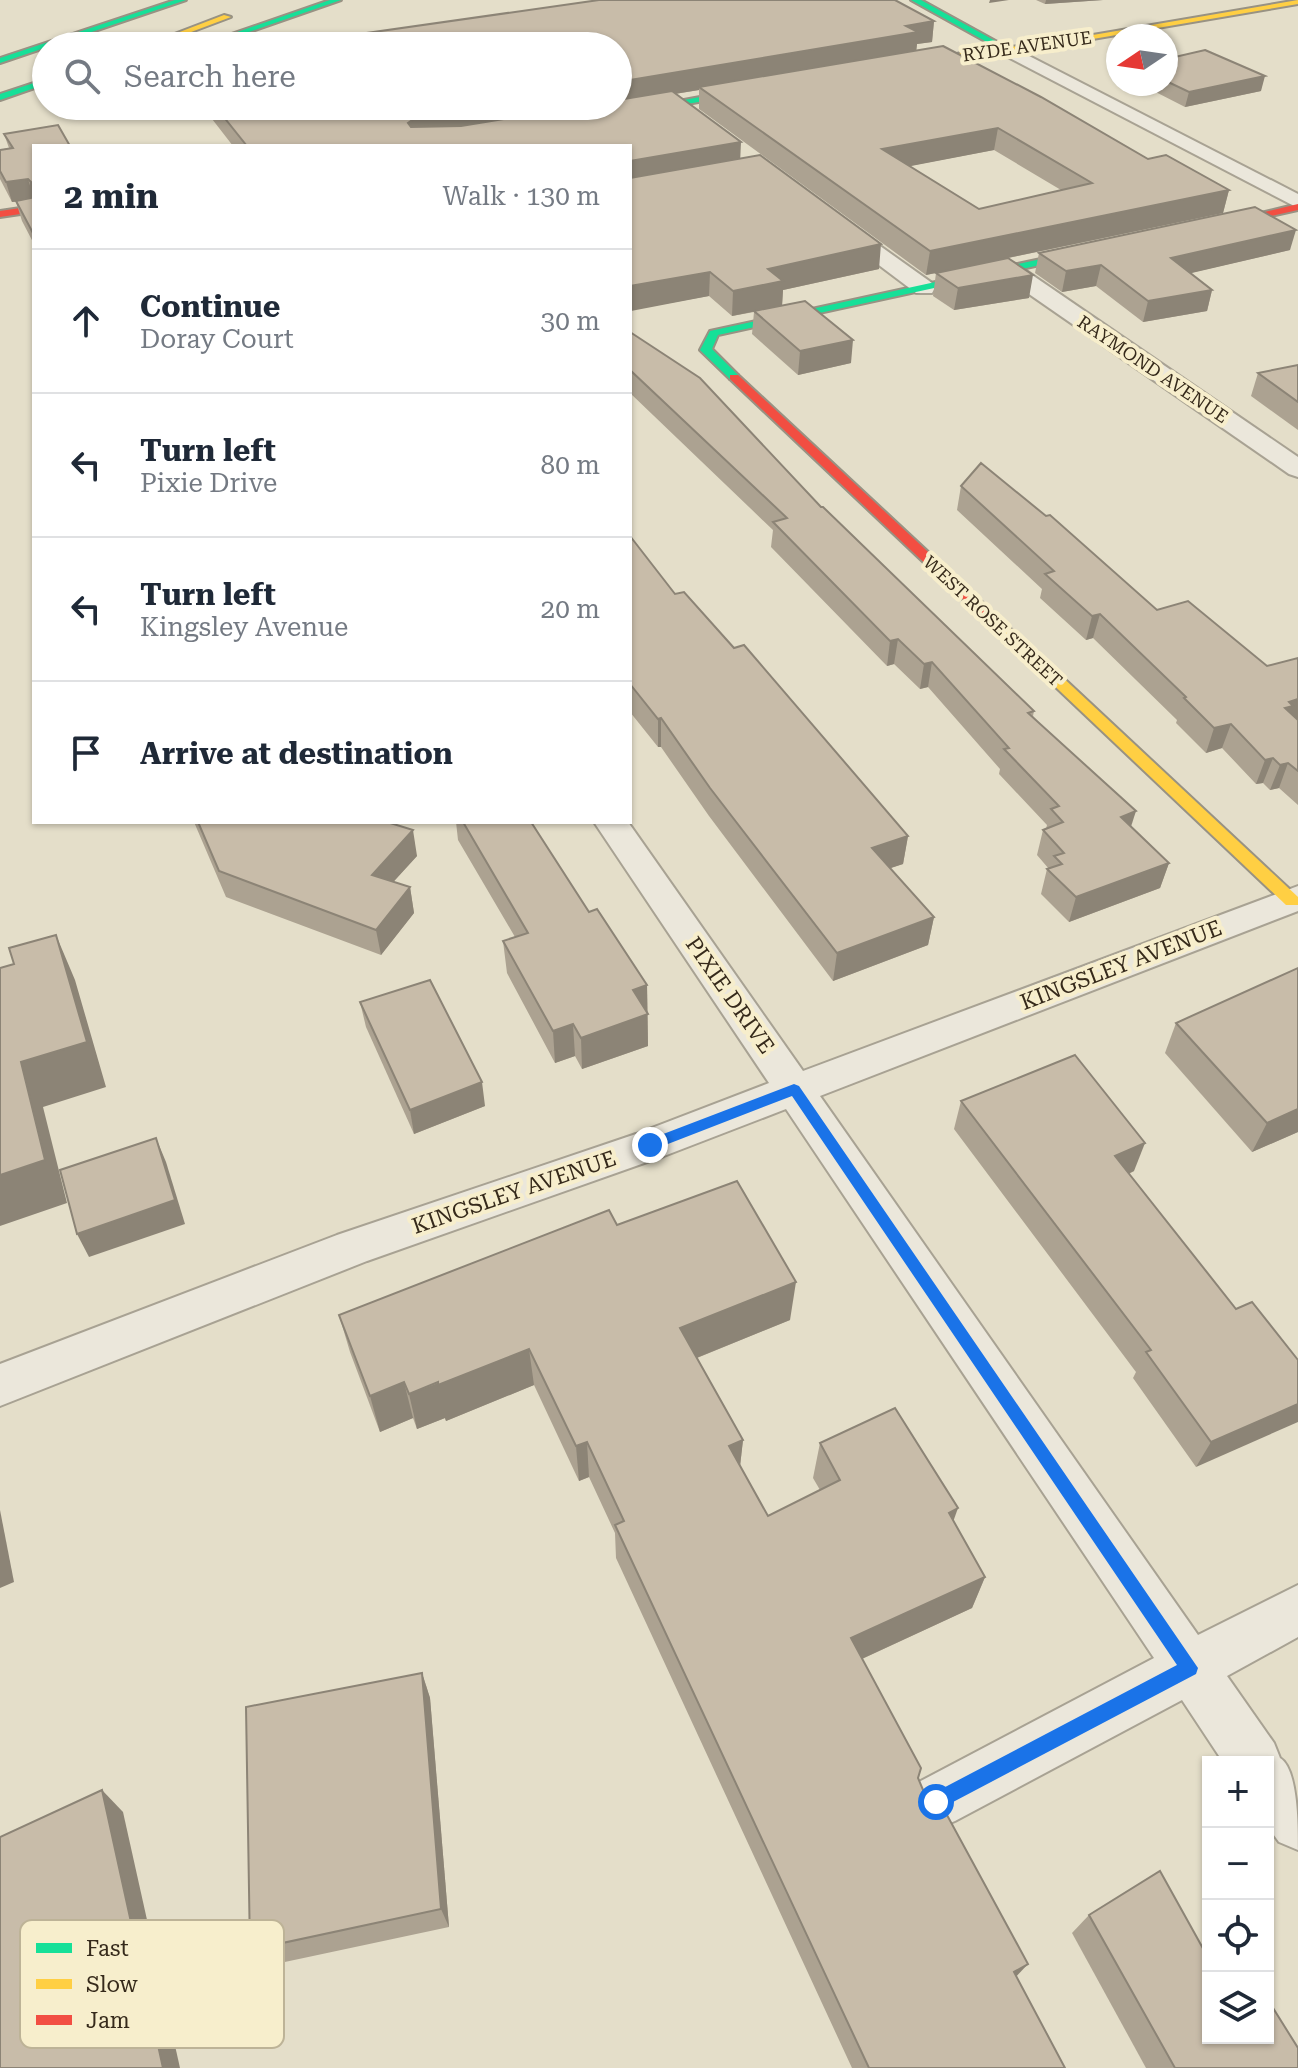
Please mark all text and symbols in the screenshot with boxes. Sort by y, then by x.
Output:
north arrow [1106,24,1178,96]
street label: RYDE AVENUE [961,27,1093,65]
search box [32,32,632,120]
icon: search [60,54,104,98]
text: Search here [124,59,296,94]
text: 2 min [64,176,159,216]
text: Walk · 130 m [442,181,600,211]
text: Continue [140,289,280,324]
icon: ahead [64,299,108,343]
text: 30 m [541,306,600,336]
street label: RAYMOND AVENUE [1074,311,1232,427]
text: Doray Court [140,324,294,354]
text: Turn left [140,433,276,468]
icon: left [64,443,108,487]
text: 80 m [541,450,600,480]
text: Pixie Drive [140,468,277,498]
street label: WEST ROSE STREET [919,551,1067,691]
text: Turn left [140,577,276,612]
icon: left [64,587,108,631]
text: 20 m [541,594,600,624]
text: Kingsley Avenue [140,612,348,642]
icon: arrive [64,731,108,775]
text: Arrive at destination [140,736,453,771]
street label: KINGSLEY AVENUE [1017,915,1225,1015]
street label: PIXIE DRIVE [681,932,779,1058]
route end [632,1127,668,1163]
street label: KINGSLEY AVENUE [409,1145,619,1239]
map controls [1202,1756,1274,2044]
button: + [1202,1756,1274,1828]
route start [918,1784,954,1820]
button: − [1202,1828,1274,1900]
button: locate [1202,1900,1274,1972]
legend [20,1920,284,2048]
text: Fast [86,1936,129,1961]
text: Slow [86,1972,139,1997]
button: layers [1202,1972,1274,2044]
text: Jam [86,2008,130,2033]

